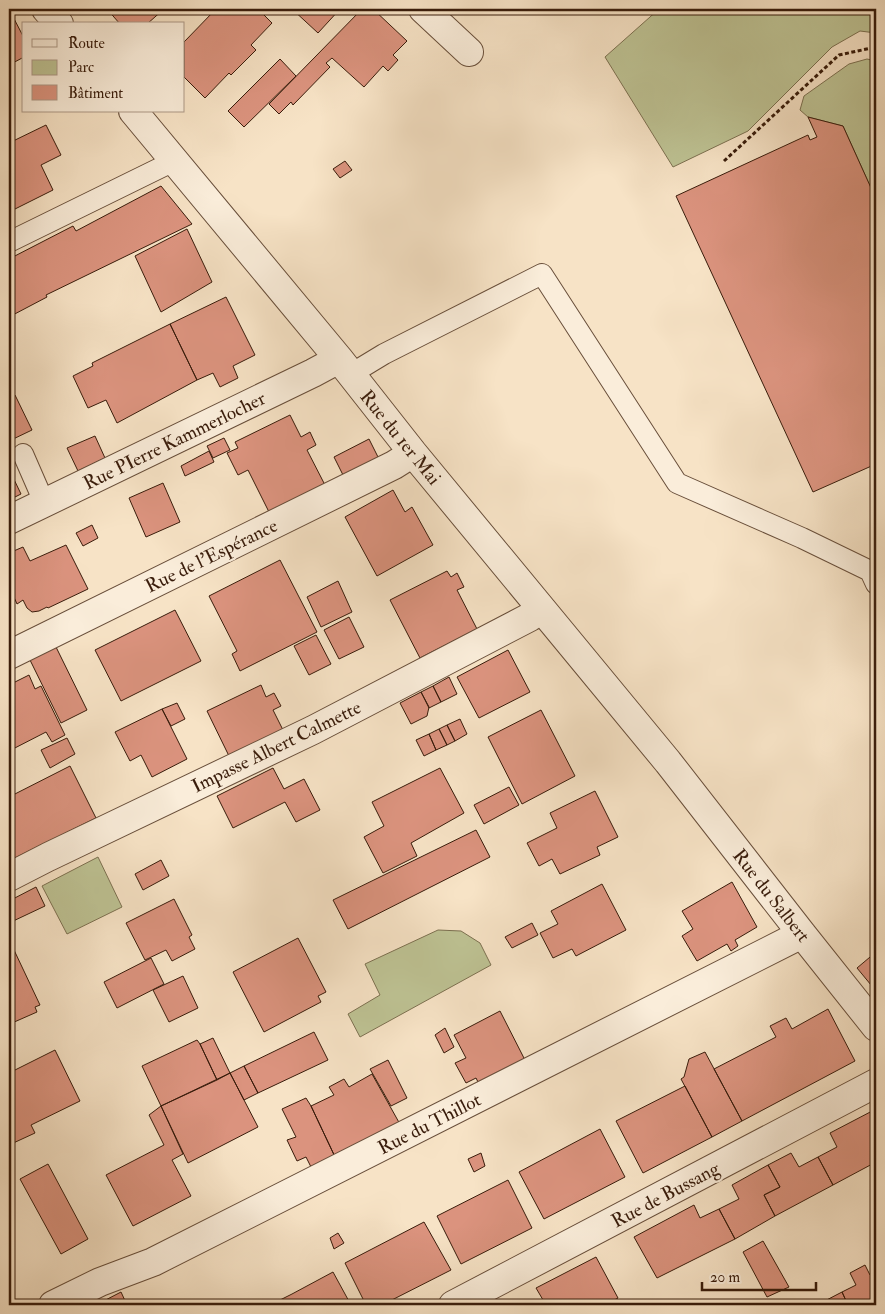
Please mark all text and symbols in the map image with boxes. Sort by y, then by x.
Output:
legend [22,22,185,112]
text: Route [68,34,105,53]
text: Parc [68,58,94,77]
text: Bâtiment [68,84,123,103]
street label: Rue du 1er Mai [355,385,446,490]
street label: Rue PIerre Kammerlocher [79,386,269,495]
street label: Rue de l'Espérance [141,513,282,599]
street label: Impasse Albert Calmette [188,695,366,799]
street label: Rue du Salbert [727,844,815,947]
street label: Rue du Thillot [374,1088,485,1160]
street label: Rue de Bussang [607,1156,724,1233]
scale bar [702,1259,816,1291]
text: 20 m [710,1268,740,1287]

